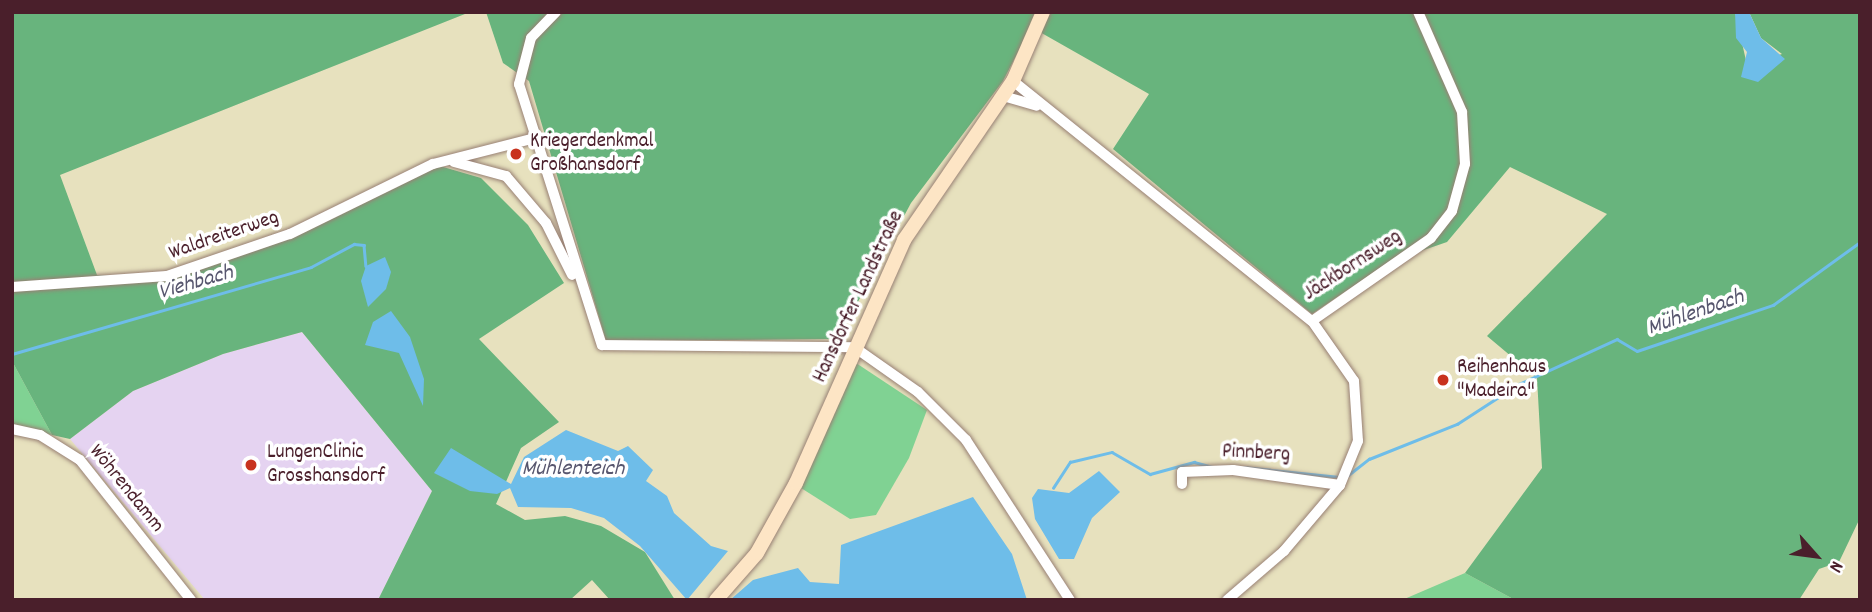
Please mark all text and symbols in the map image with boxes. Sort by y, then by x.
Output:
place label: Kriegerdenkmal Großhansdorf [530,129,653,179]
marker: Kriegerdenkmal Großhansdorf [508,146,524,162]
street label: Waldreiterweg [166,205,282,267]
street label: Hansdorfer Landstraße [808,207,910,387]
street label: Jäckbornsweg [1299,225,1407,307]
water label: Viehbach [155,260,237,308]
water label: Mühlenbach [1644,285,1748,343]
place label: Reihenhaus "Madeira" [1457,355,1546,405]
marker: Reihenhaus "Madeira" [1435,372,1451,388]
street label: Wöhrendamm [83,440,169,538]
place label: LungenClinic Grosshansdorf [267,440,385,490]
street label: Pinnberg [1221,440,1291,468]
marker: LungenClinic Grosshansdorf [241,455,261,475]
water label: Mühlenteich [522,456,624,484]
north arrow [1781,521,1851,591]
text: N [1821,556,1849,577]

